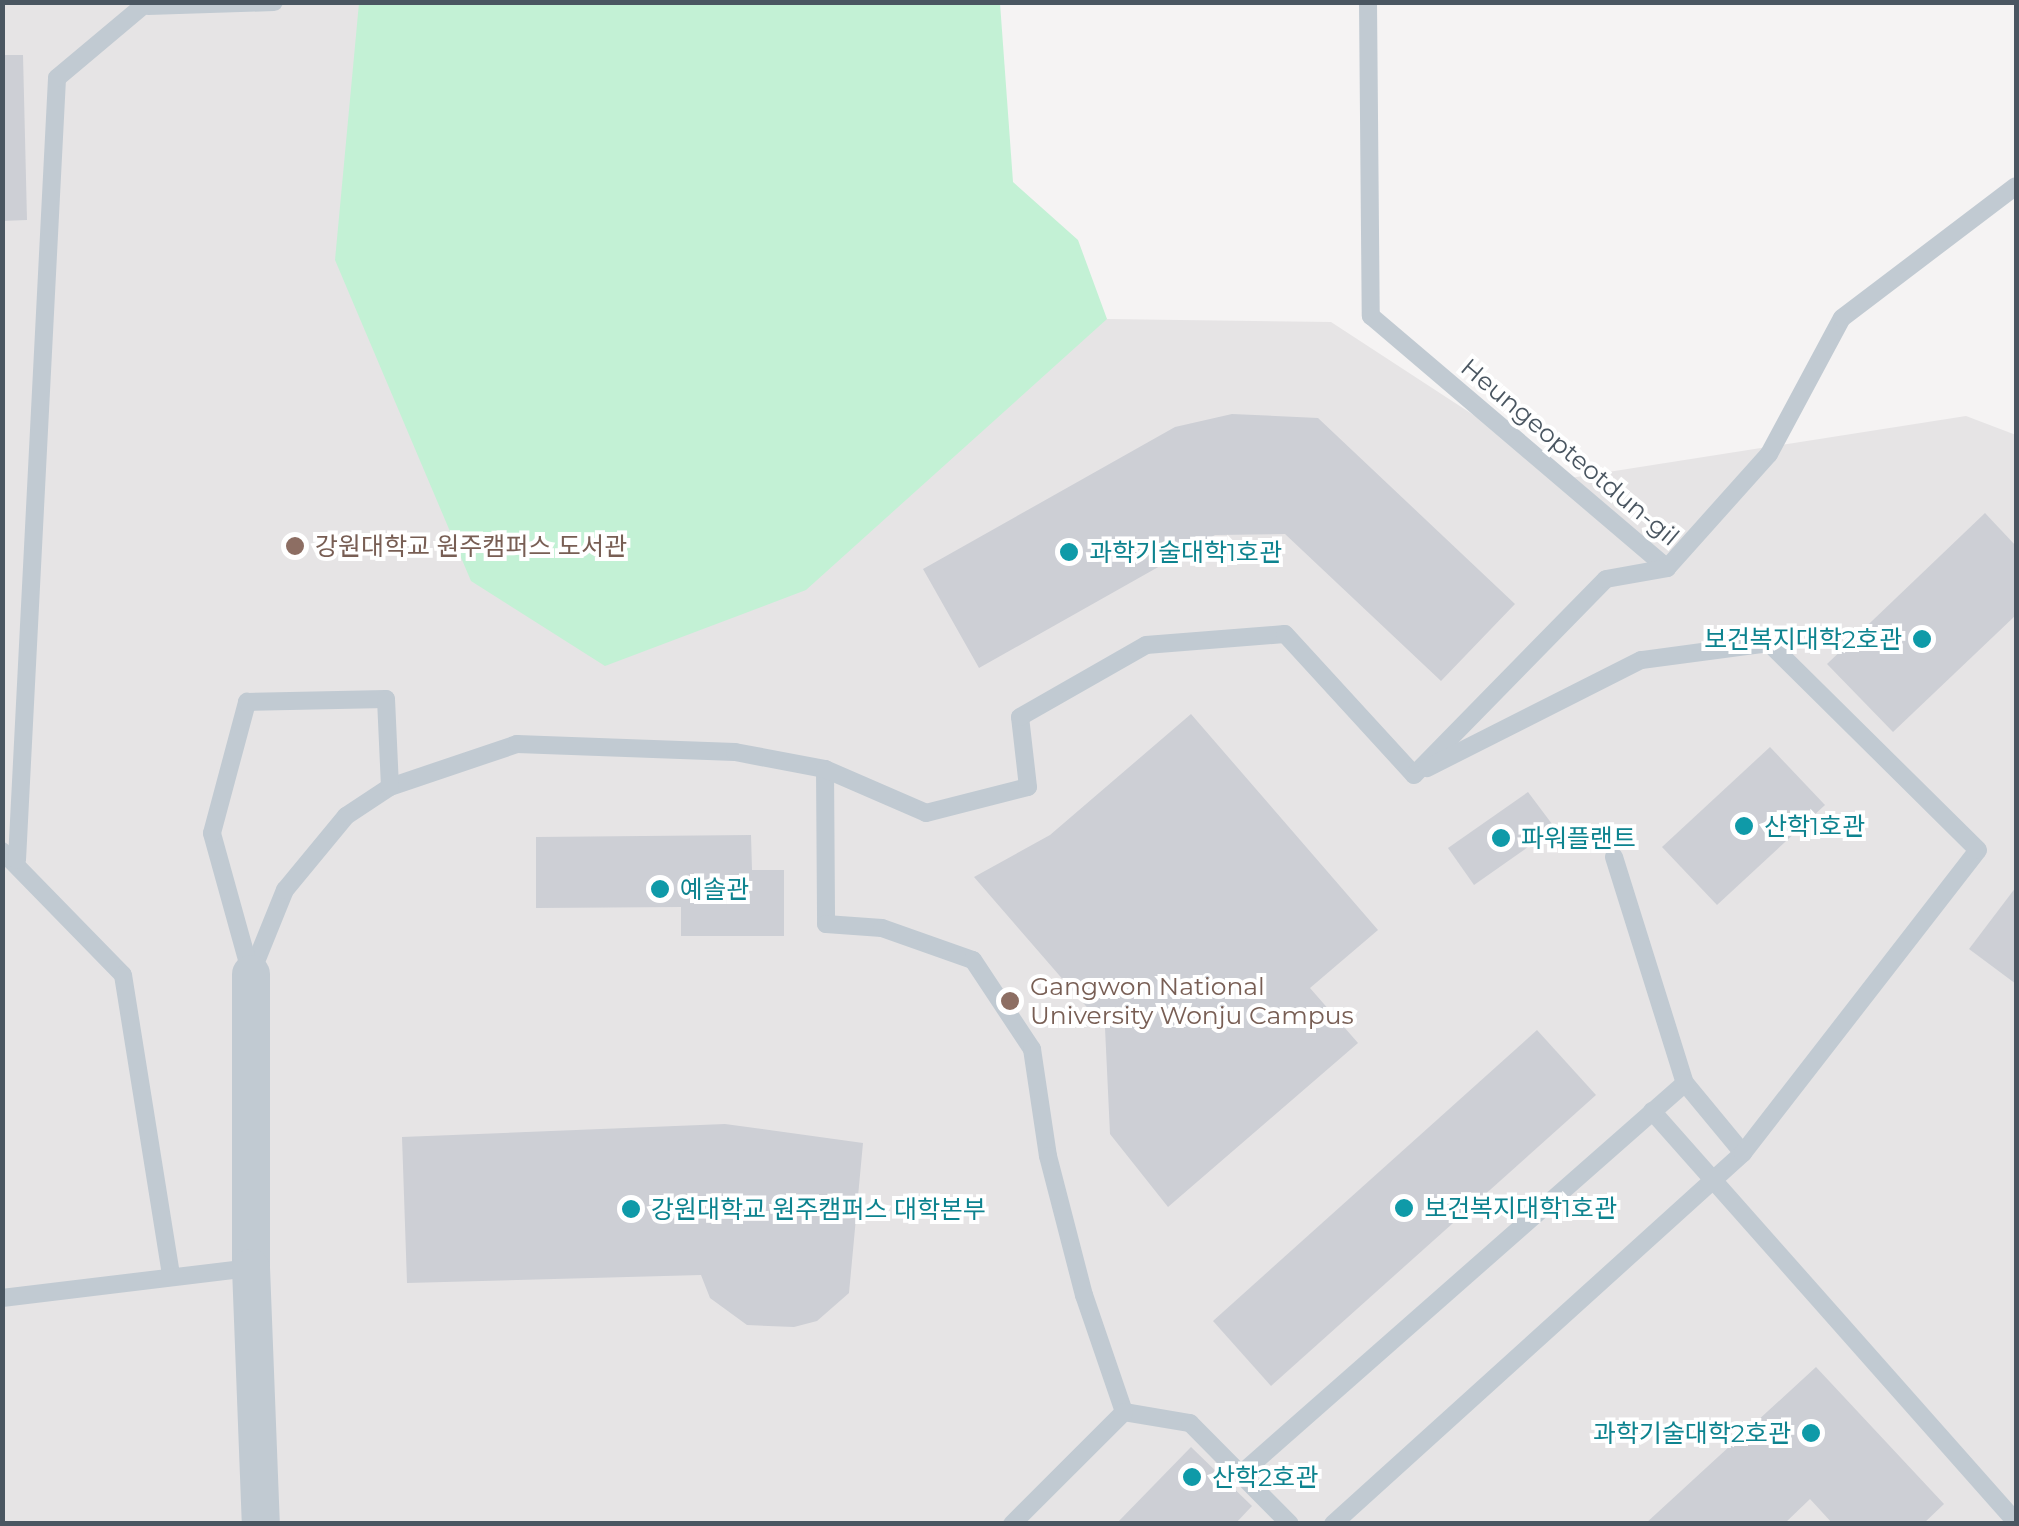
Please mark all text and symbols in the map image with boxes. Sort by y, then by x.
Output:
street label: Heungeopteotdun-gil [1455,352,1685,552]
place label: 강원대학교 원주캠퍼스 도서관 [315,531,627,561]
marker: 강원대학교 원주캠퍼스 도서관 [284,535,306,557]
place label: 과학기술대학1호관 [1089,537,1282,567]
marker: 과학기술대학1호관 [1058,541,1080,563]
place label: 보건복지대학2호관 [1704,624,1902,654]
marker: 보건복지대학2호관 [1911,628,1933,650]
place label: 산학1호관 [1764,811,1865,841]
marker: 산학1호관 [1733,815,1755,837]
place label: 파워플랜트 [1521,823,1636,853]
marker: 파워플랜트 [1490,827,1512,849]
place label: 예솔관 [680,874,749,904]
marker: 예솔관 [649,878,671,900]
place label: Gangwon National University Wonju Campus [1030,972,1354,1031]
marker: Gangwon National University Wonju Campus [999,990,1021,1012]
place label: 보건복지대학1호관 [1424,1193,1617,1223]
place label: 강원대학교 원주캠퍼스 대학본부 [651,1194,986,1224]
marker: 보건복지대학1호관 [1393,1197,1415,1219]
marker: 강원대학교 원주캠퍼스 대학본부 [620,1198,642,1220]
place label: 과학기술대학2호관 [1593,1418,1791,1448]
marker: 과학기술대학2호관 [1800,1422,1822,1444]
place label: 산학2호관 [1212,1462,1318,1492]
marker: 산학2호관 [1181,1466,1203,1488]

